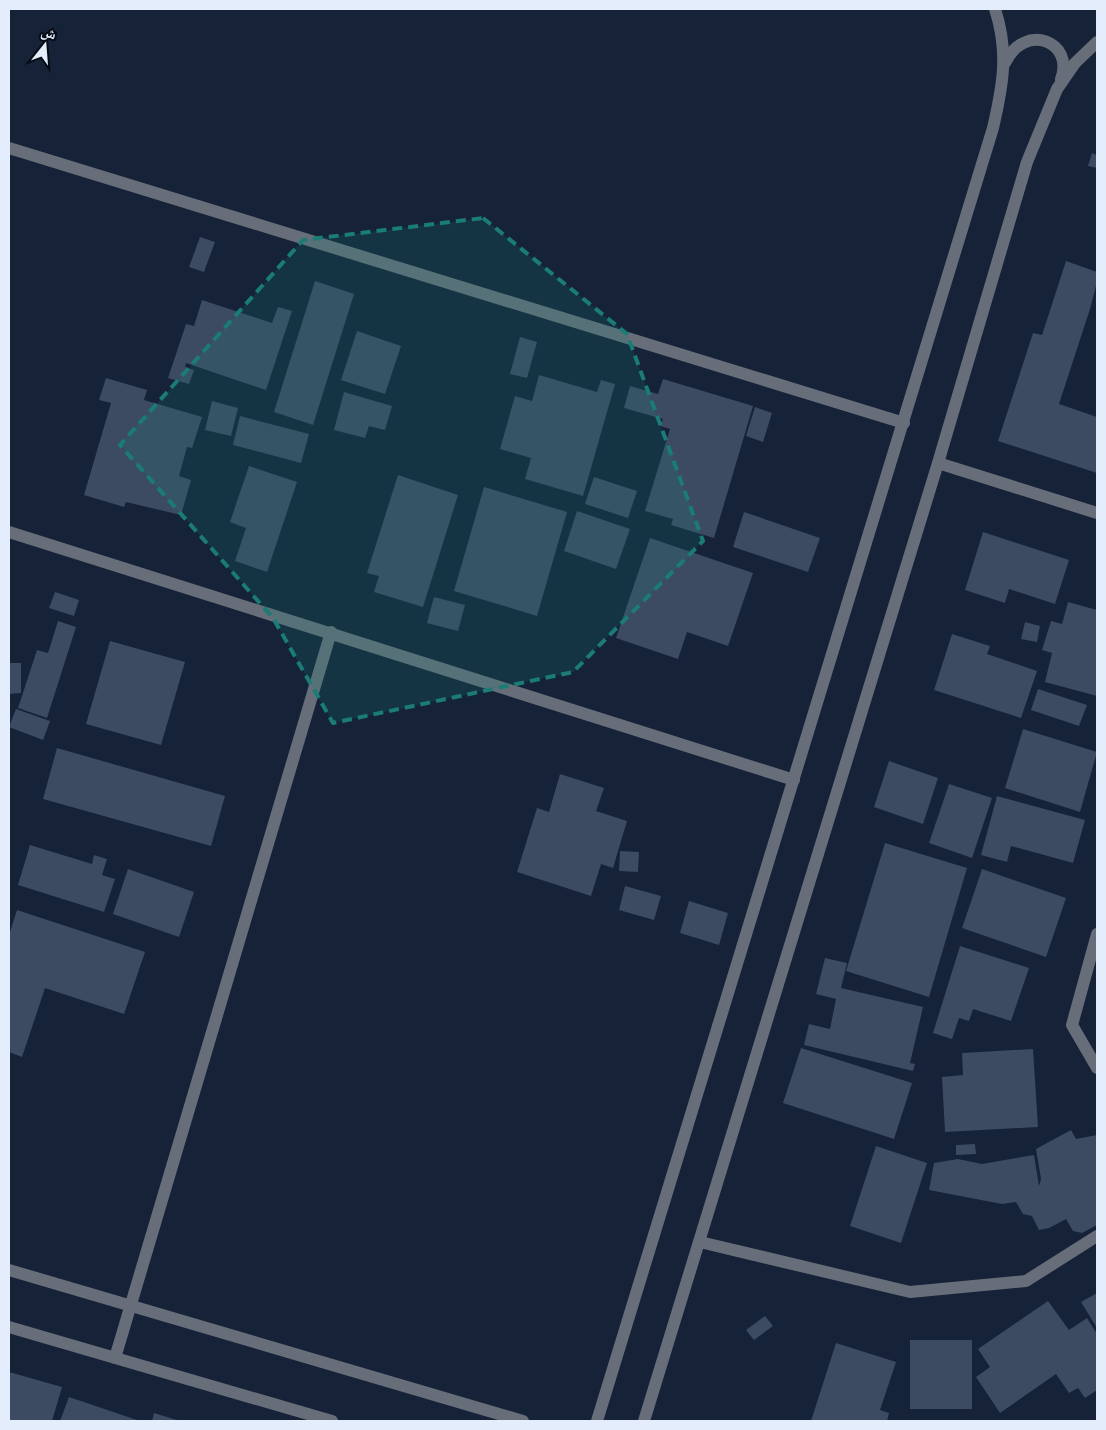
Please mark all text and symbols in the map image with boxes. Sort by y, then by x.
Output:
north arrow [20,20,70,70]
text: ش [39,22,59,43]

